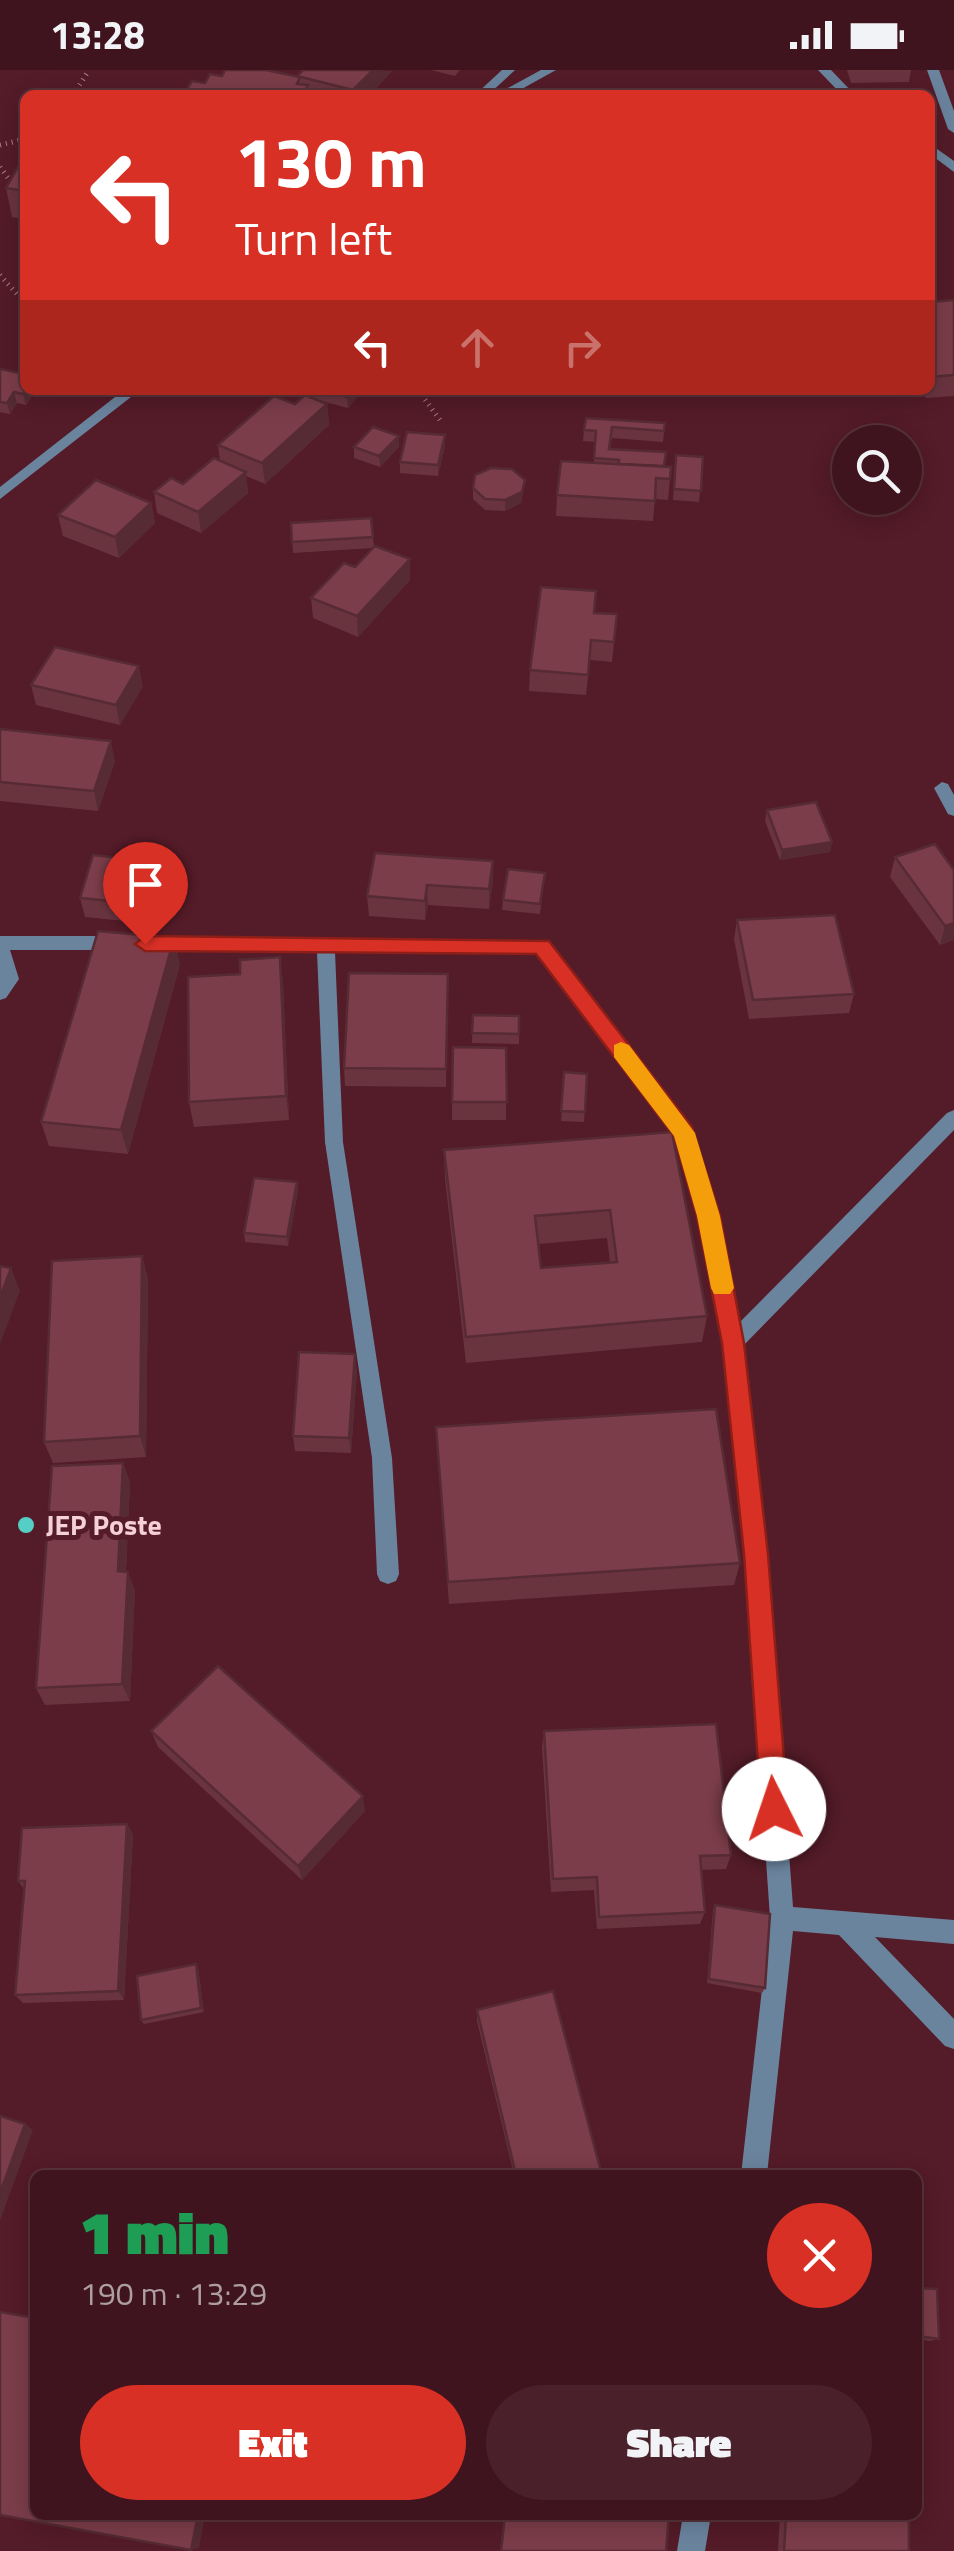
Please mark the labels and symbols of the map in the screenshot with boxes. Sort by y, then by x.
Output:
pin [103,842,188,945]
place label: JEP Poste [46,1503,162,1546]
marker: JEP Poste [15,1514,37,1536]
position arrow [722,1757,826,1861]

